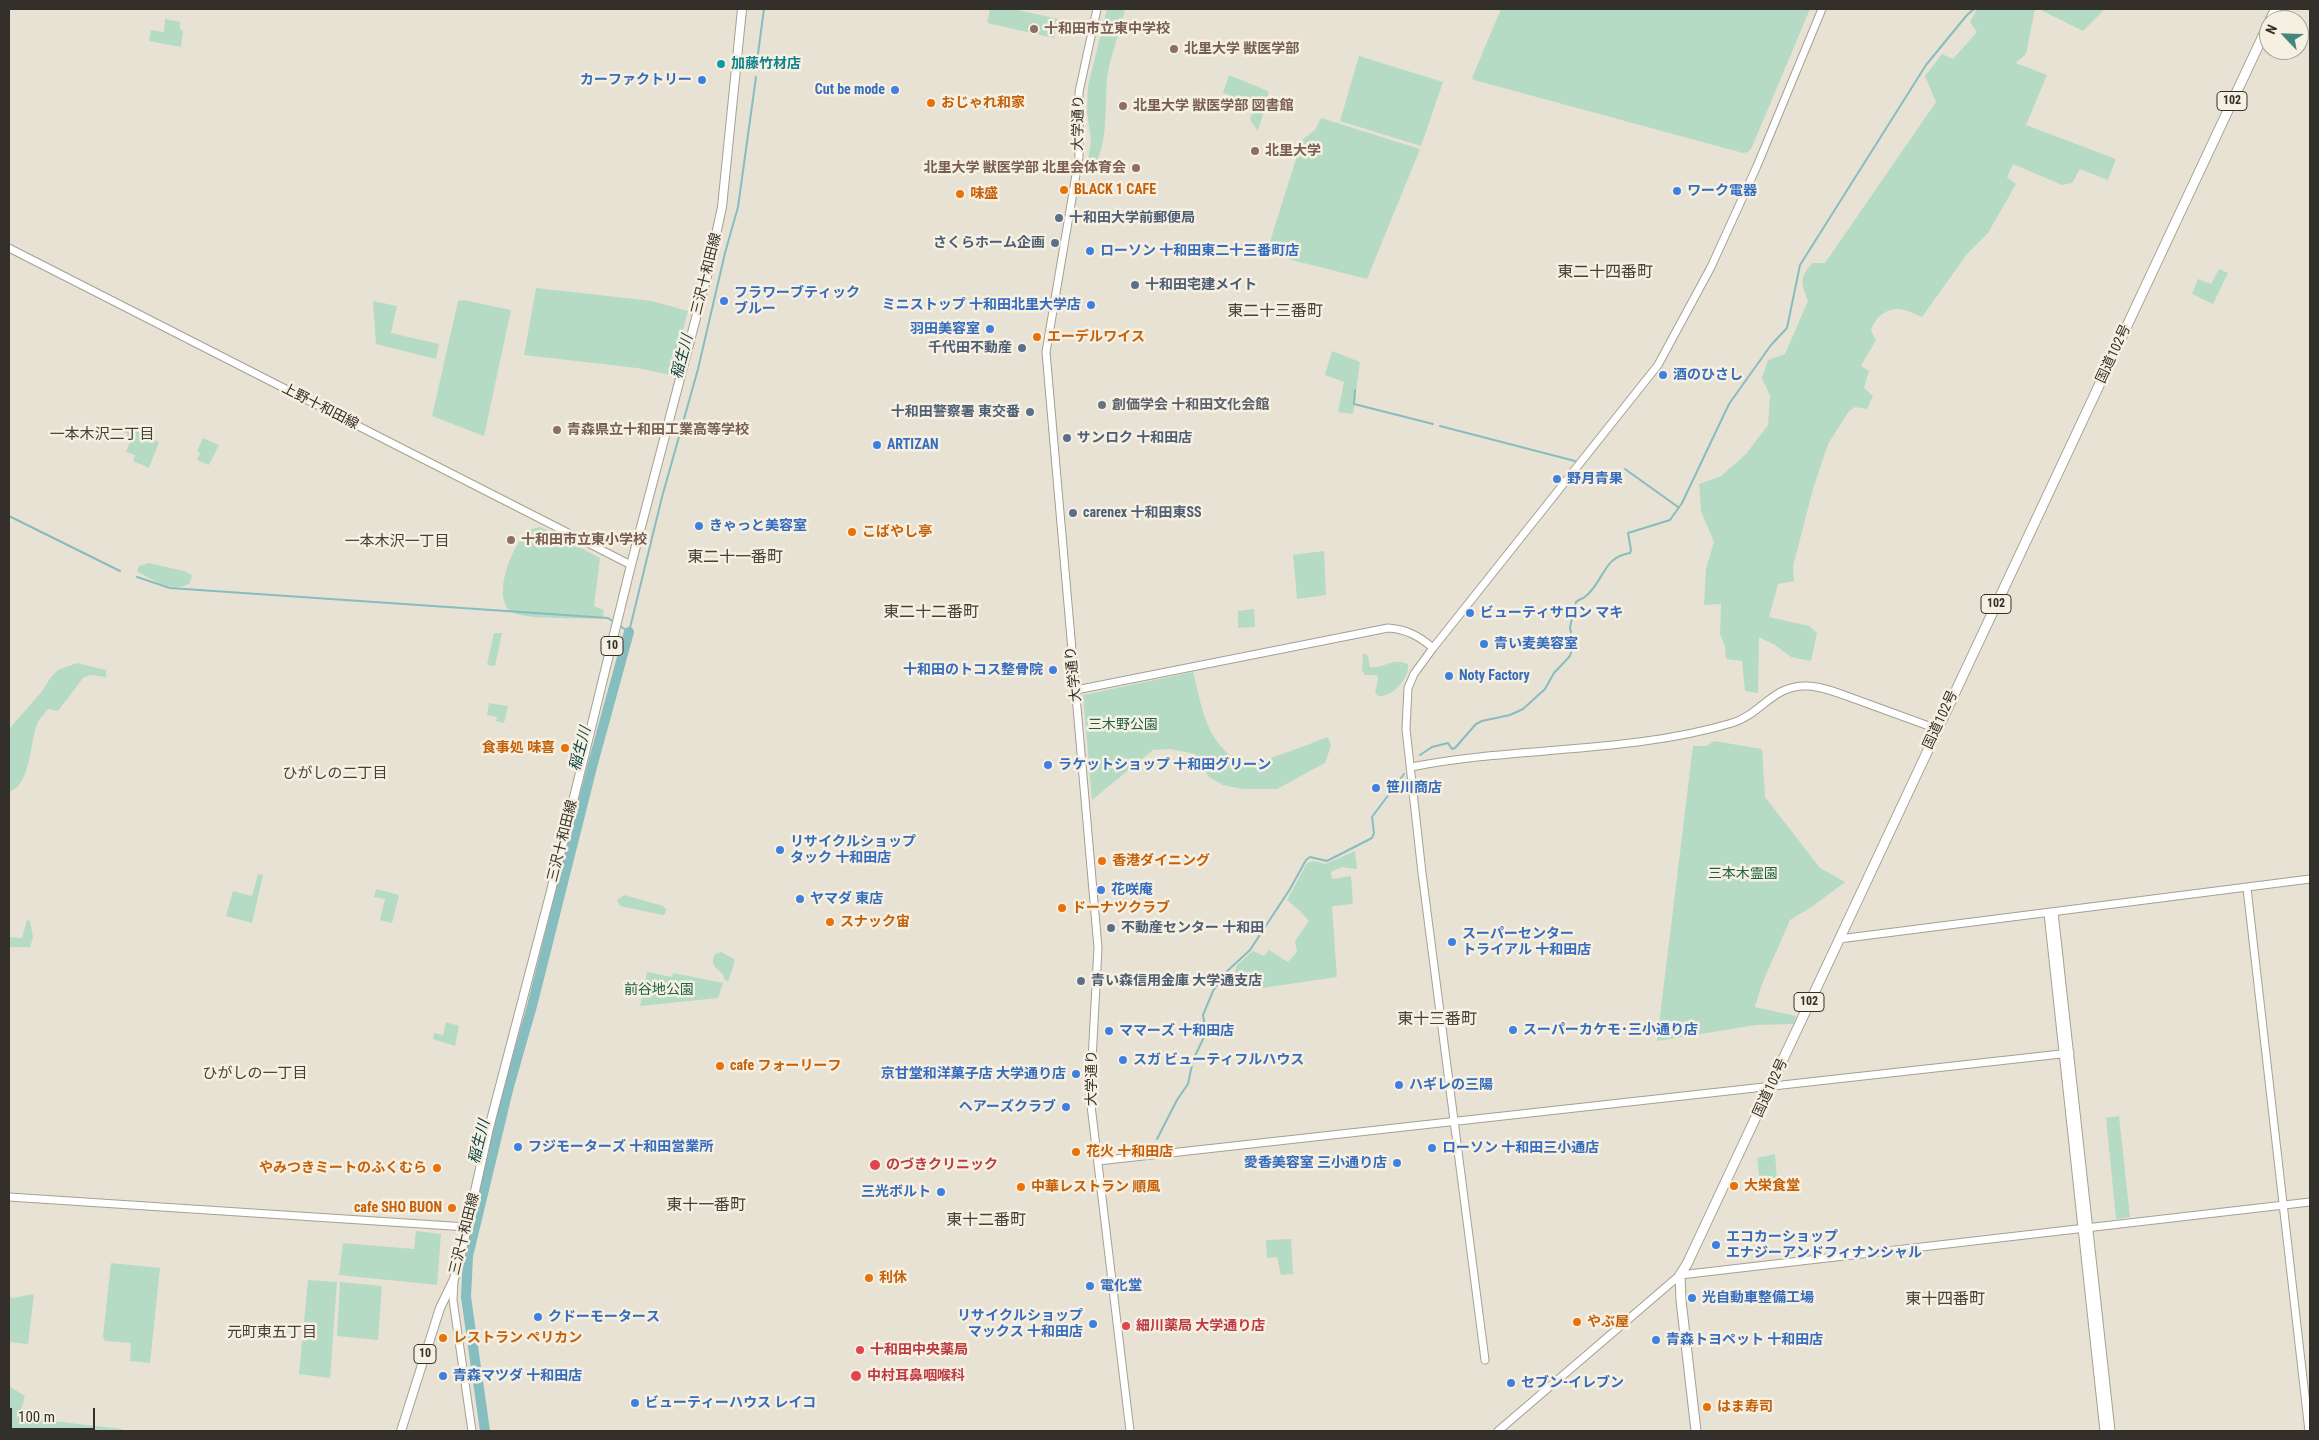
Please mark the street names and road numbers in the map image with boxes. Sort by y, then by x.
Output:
road number: 102 [2217,92,2247,110]
street label: 大学通り [1070,95,1088,151]
street label: 三沢十和田線 [689,231,725,317]
street label: 国道102号 [2093,322,2135,386]
street label: 上野十和田線 [279,380,361,434]
road number: 102 [1981,594,2011,614]
road number: 10 [601,636,623,656]
street label: 大学通り [1063,645,1085,703]
street label: 国道102号 [1920,688,1962,752]
street label: 三沢十和田線 [545,798,581,884]
road number: 102 [1794,992,1824,1012]
street label: 大学通り [1084,1050,1100,1106]
street label: 国道102号 [1750,1056,1792,1120]
street label: 三沢十和田線 [447,1191,483,1277]
road number: 10 [414,1345,436,1364]

